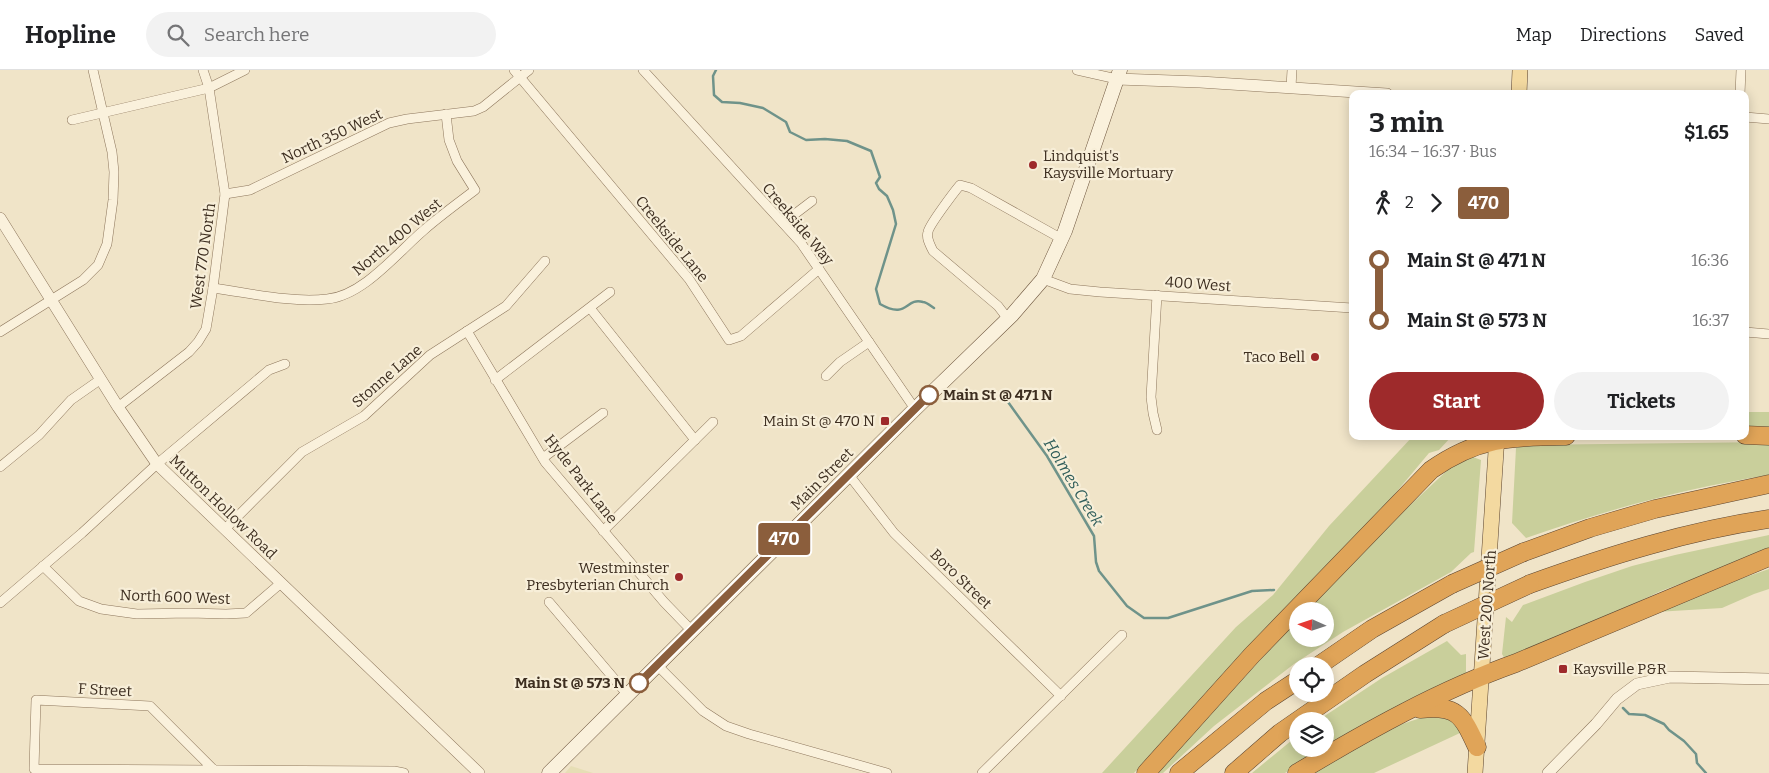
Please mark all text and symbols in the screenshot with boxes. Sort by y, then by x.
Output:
search box [146,12,496,57]
text: Hopline [25,21,116,49]
icon: search [164,21,192,49]
text: Search here [204,23,309,46]
text: Map [1516,24,1552,46]
text: Directions [1580,24,1667,46]
text: Saved [1695,24,1744,46]
street label: North 350 West [279,105,386,167]
text: 3 min [1369,106,1444,139]
text: $1.65 [1684,121,1729,144]
text: 16:34 – 16:37 · Bus [1369,142,1497,161]
place label: Lindquist's Kaysville Mortuary [1043,147,1174,182]
marker: Lindquist's Kaysville Mortuary [1027,159,1039,171]
street label: Creekside Way [758,179,838,269]
icon: walk [1369,189,1397,217]
icon: forward [1422,189,1450,217]
street label: Creekside Lane [632,192,712,286]
text: 470 [1468,192,1499,214]
text: 2 [1405,193,1414,212]
street label: North 400 West [349,194,446,279]
street label: West 770 North [187,201,219,310]
text: Main St @ 471 N [1407,249,1546,272]
text: 16:36 [1691,251,1729,270]
street label: 400 West [1164,273,1232,295]
text: Main St @ 573 N [1407,309,1547,332]
text: 16:37 [1693,311,1729,330]
street label: Stonne Lane [348,341,426,411]
place label: Taco Bell [1243,348,1305,366]
marker: Taco Bell [1309,351,1321,363]
button: Start [1369,372,1544,430]
button: Tickets [1554,372,1729,430]
marker: Main St @ 471 N [919,385,939,405]
place label: Main St @ 471 N [943,386,1053,404]
place label: Main St @ 470 N [763,412,875,430]
marker: Main St @ 470 N [879,415,891,427]
street label: Hyde Park Lane [541,431,621,527]
water label: Holmes Creek [1040,435,1107,530]
street label: Main Street [787,444,857,514]
street label: Mutton Hollow Road [166,451,280,563]
line badge: 470 [755,523,813,555]
text: 470 [768,528,800,550]
street label: Boro Street [927,545,996,613]
street label: West 200 North [1474,549,1500,660]
place label: Westminster Presbyterian Church [526,559,670,594]
marker: Westminster Presbyterian Church [673,571,685,583]
street label: North 600 West [119,586,231,608]
north arrow [1289,602,1334,648]
map controls [1289,602,1334,757]
button: locate [1289,657,1334,702]
place label: Kaysville P&R [1573,660,1667,678]
marker: Kaysville P&R [1557,663,1569,675]
marker: Main St @ 573 N [629,673,649,693]
place label: Main St @ 573 N [515,674,625,692]
street label: F Street [78,680,133,700]
button: layers [1289,712,1334,757]

